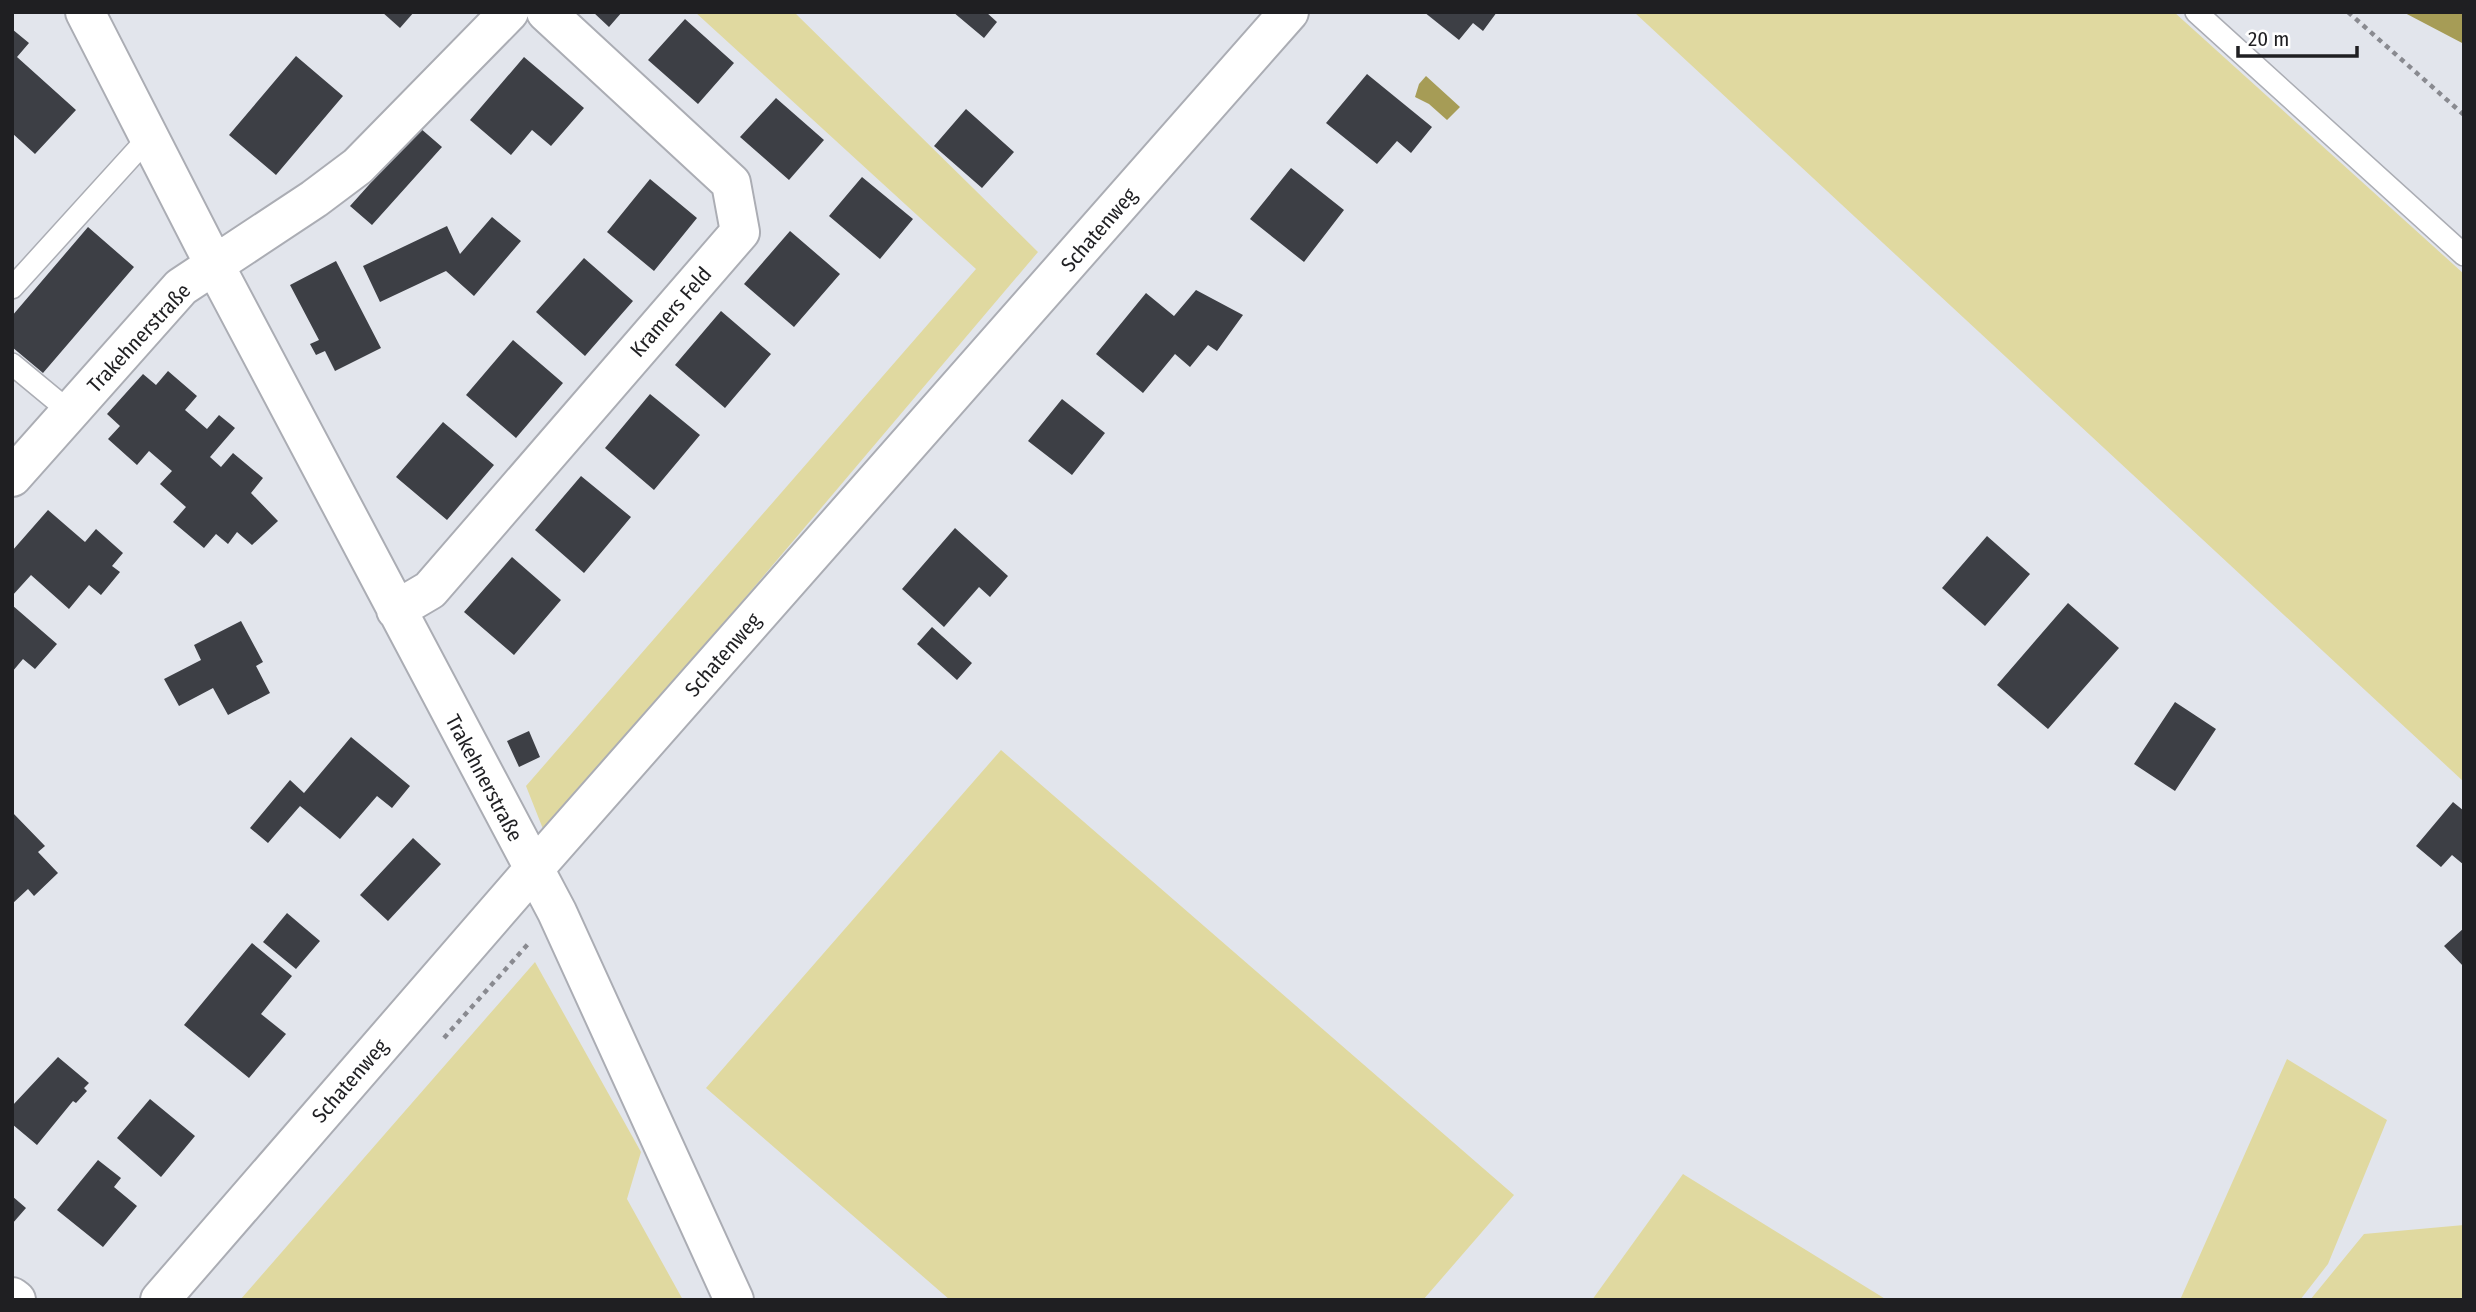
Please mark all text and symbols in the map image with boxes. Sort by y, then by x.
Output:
scale bar [2238,14,2357,58]
text: 20 m [2248,26,2289,52]
street label: Schatenweg [1055,183,1143,277]
street label: Kramers Feld [625,262,717,362]
street label: Trakehnerstraße [82,278,196,398]
street label: Schatenweg [679,608,767,702]
street label: Trakehnerstraße [440,710,528,846]
street label: Schatenweg [306,1034,394,1128]

